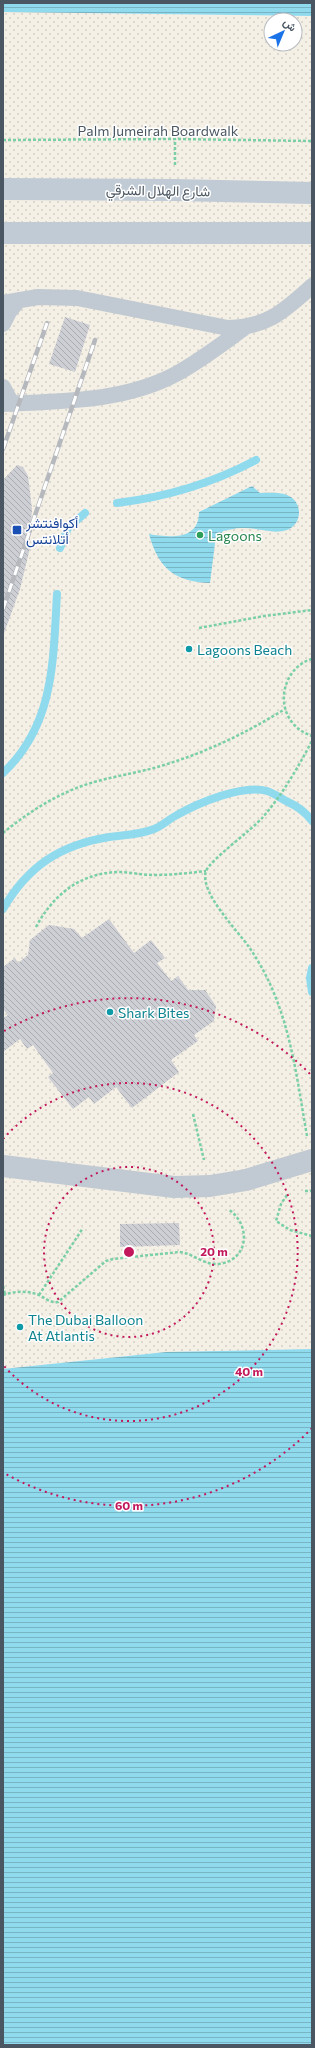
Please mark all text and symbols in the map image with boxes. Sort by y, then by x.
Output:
north arrow [263,12,303,52]
text: ش [280,15,300,34]
street label: Palm Jumeirah Boardwalk [78,122,239,139]
street label: شارع الهلال الشرقي [106,181,210,203]
place label: أكوافنتشر أتلانتس [25,514,78,548]
marker: أكوافنتشر أتلانتس [11,524,23,536]
place label: Lagoons [208,527,262,544]
marker: Lagoons [195,530,205,540]
place label: Lagoons Beach [197,641,292,658]
marker: Lagoons Beach [184,644,194,654]
place label: Shark Bites [118,1004,189,1021]
marker: Shark Bites [105,1007,115,1017]
text: 20 m [200,1244,228,1258]
centre of rings [122,1245,136,1259]
place label: The Dubai Balloon At Atlantis [28,1311,143,1344]
marker: The Dubai Balloon At Atlantis [15,1322,25,1332]
text: 40 m [235,1364,263,1378]
text: 60 m [115,1498,143,1512]

